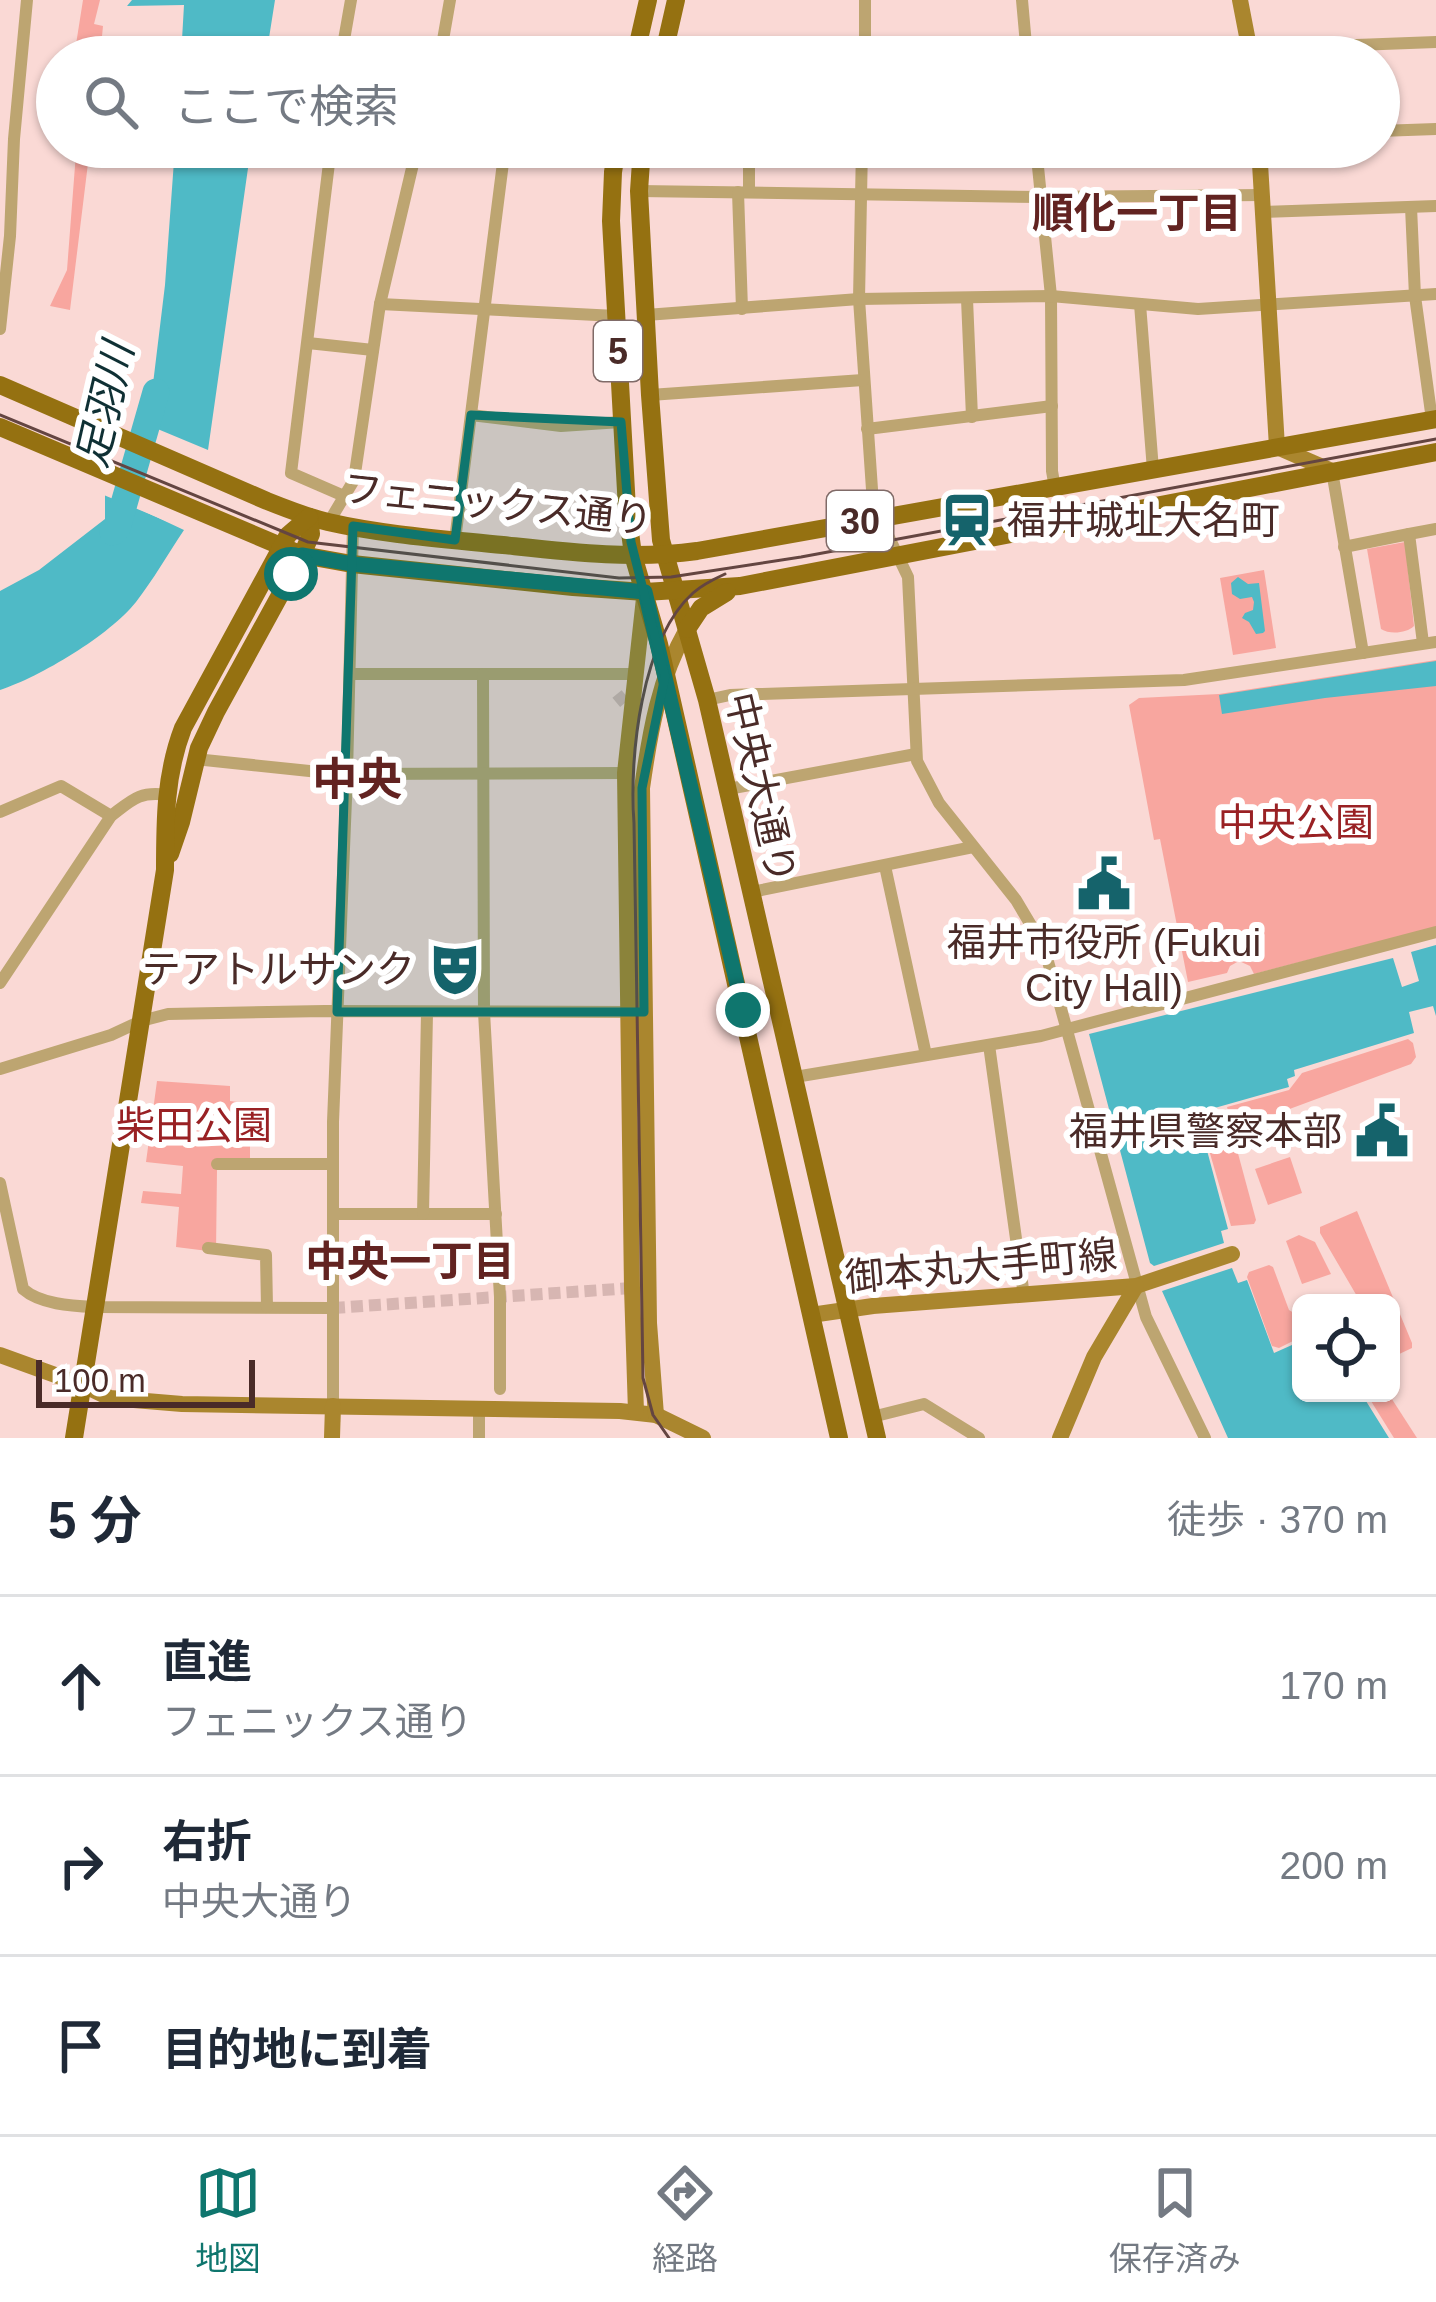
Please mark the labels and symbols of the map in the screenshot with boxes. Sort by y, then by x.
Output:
district label: 順化一丁目 [1032,190,1242,237]
road number: 5 [594,321,642,381]
water label: 足羽川 [68,334,143,472]
street label: フェニックス通り [341,466,655,542]
road number: 30 [827,491,893,551]
station icon: 福井城址大名町 [938,491,996,549]
place label: 福井城址大名町 [1007,499,1280,542]
route start [264,547,318,601]
street label: 中央大通り [718,688,804,888]
district label: 中央 [312,754,402,805]
park label: 中央公園 [1218,801,1374,844]
public building icon: 福井市役所 (Fukui City Hall) [1075,855,1133,913]
place label: 福井市役所 (Fukui City Hall) [947,921,1261,1009]
theatre icon: テアトルサンク [426,940,484,998]
place label: テアトルサンク [142,948,415,991]
route end [716,983,770,1037]
public building icon: 福井県警察本部 [1353,1102,1411,1160]
park label: 柴田公園 [116,1104,272,1147]
place label: 福井県警察本部 [1069,1110,1342,1153]
street label: 御本丸大手町線 [843,1233,1119,1299]
district label: 中央一丁目 [305,1238,515,1285]
scale bar [36,1354,255,1407]

